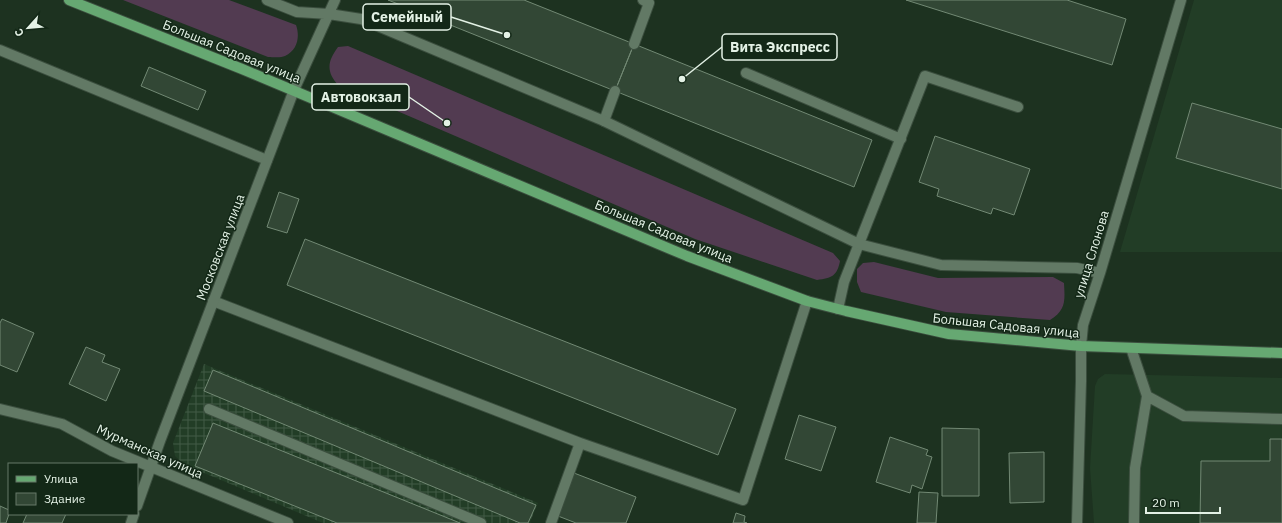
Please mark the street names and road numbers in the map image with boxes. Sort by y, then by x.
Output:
street label: Большая Садовая улица [160,16,303,87]
street label: Московская улица [192,192,249,303]
street label: Большая Садовая улица [592,196,735,267]
street label: улица Слонова [1070,208,1113,300]
street label: Большая Садовая улица [932,309,1080,342]
street label: Мурманская улица [94,420,206,483]

